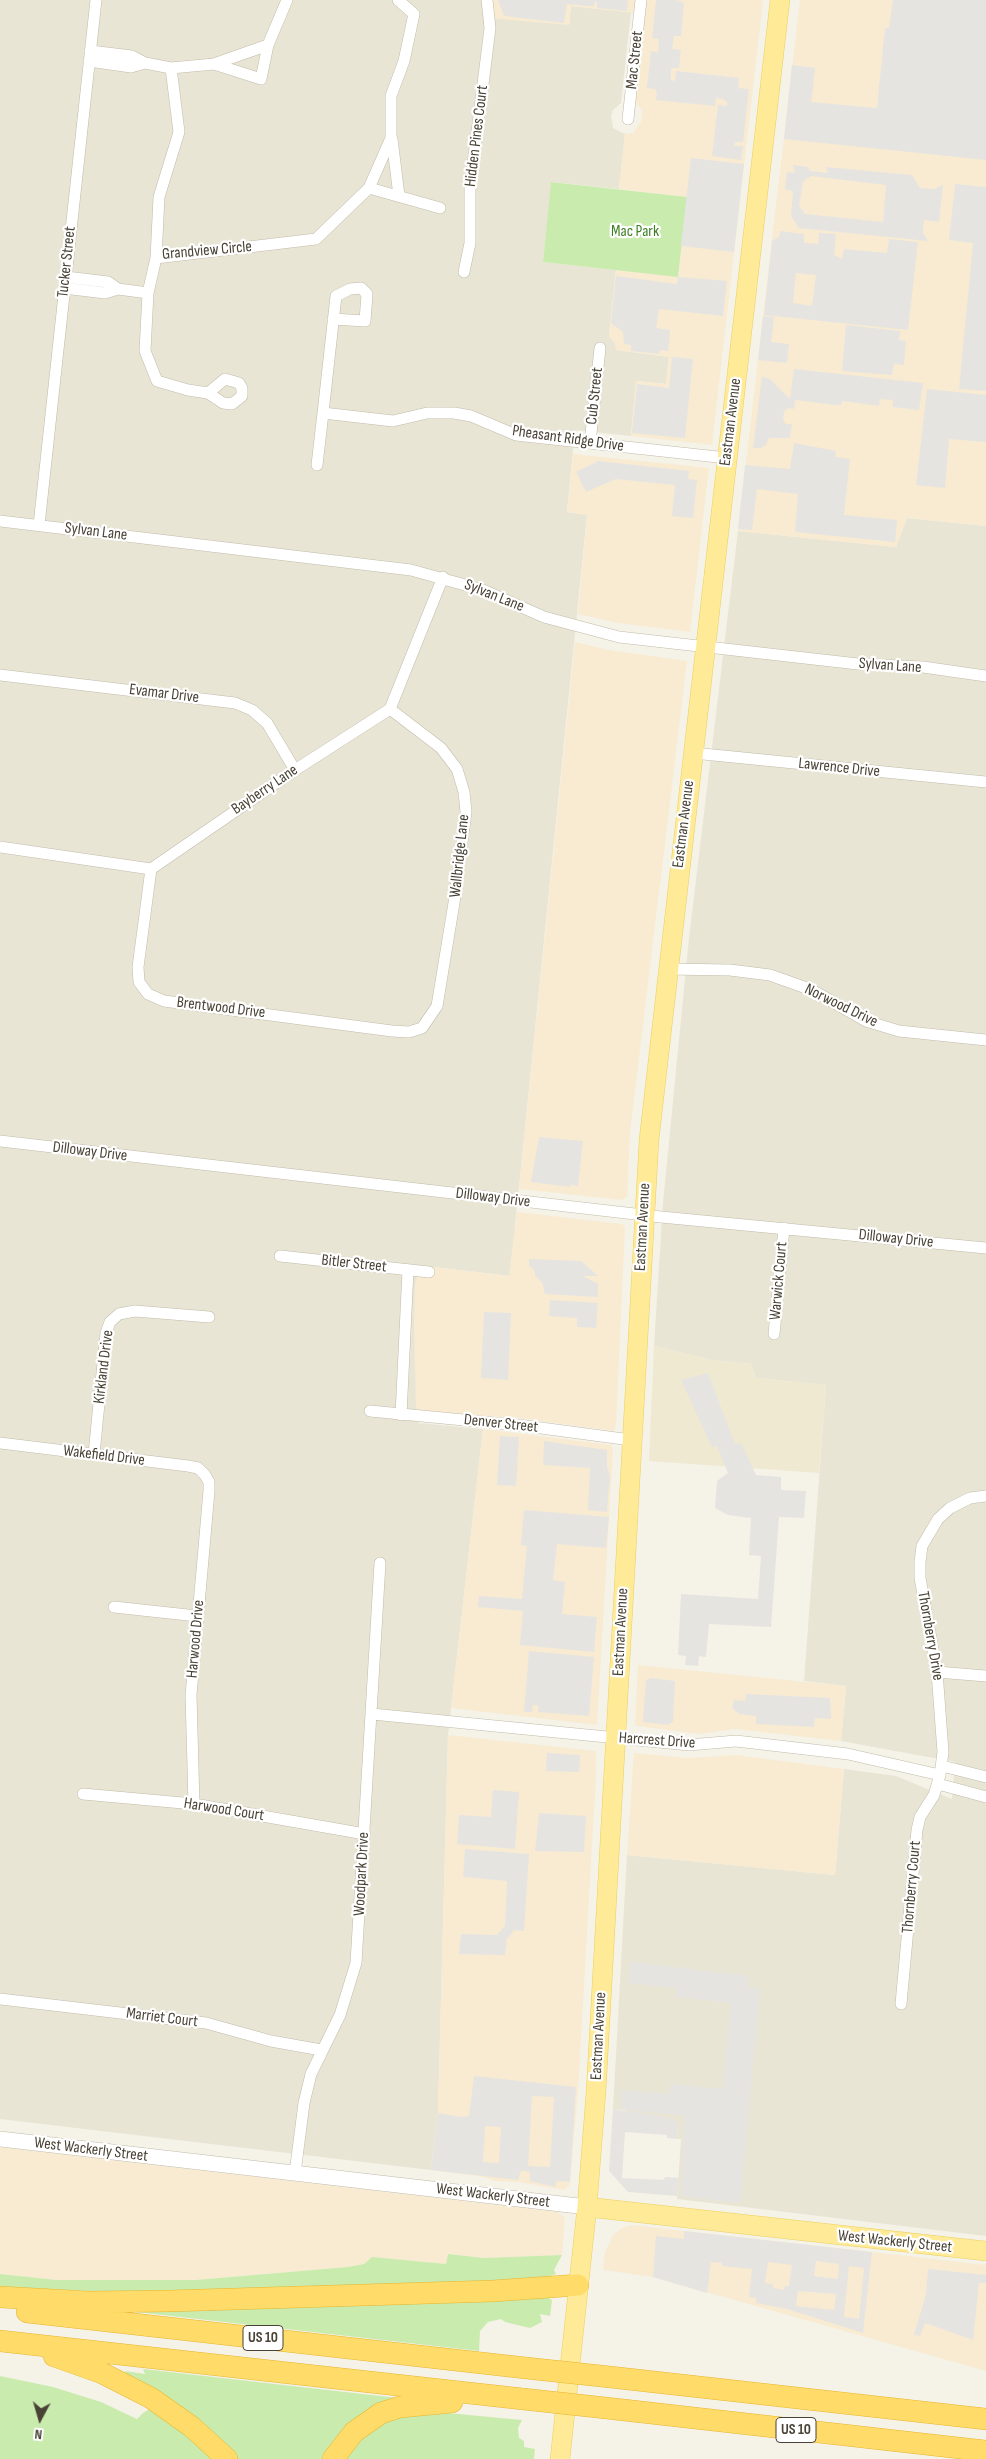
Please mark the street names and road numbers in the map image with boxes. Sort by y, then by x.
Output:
street label: Mac Street [622,30,648,90]
street label: Hidden Pines Court [461,84,493,188]
street label: Tucker Street [54,225,80,299]
street label: Grandview Circle [161,238,253,264]
street label: Cub Street [582,366,608,426]
street label: Eastman Avenue [716,377,746,467]
street label: Pheasant Ridge Drive [511,422,625,456]
street label: Sylvan Lane [64,519,128,545]
street label: Sylvan Lane [461,575,527,617]
street label: Sylvan Lane [858,654,922,678]
street label: Evamar Drive [128,680,200,708]
street label: Lawrence Drive [797,754,881,782]
street label: Bayberry Lane [228,761,302,819]
street label: Eastman Avenue [669,779,699,869]
street label: Wallbridge Lane [446,813,474,899]
street label: Norwood Drive [801,980,881,1032]
street label: Brentwood Drive [176,993,266,1023]
street label: Dilloway Drive [52,1138,128,1166]
street label: Eastman Avenue [631,1183,655,1271]
street label: Dilloway Drive [455,1184,531,1212]
street label: Dilloway Drive [858,1226,934,1252]
street label: Warwick Court [766,1241,792,1321]
street label: Bitler Street [321,1251,387,1277]
street label: Kirkland Drive [90,1329,118,1405]
street label: Denver Street [463,1411,539,1437]
street label: Wakefield Drive [62,1441,146,1471]
street label: Eastman Avenue [609,1588,633,1676]
street label: Thornberry Drive [913,1590,947,1682]
street label: Harwood Drive [183,1599,209,1679]
street label: Harcrest Drive [618,1729,696,1753]
street label: Harwood Court [182,1794,266,1826]
street label: Woodpark Drive [350,1832,374,1916]
street label: Thornberry Court [898,1840,926,1934]
street label: Eastman Avenue [587,1992,611,2080]
street label: Marriet Court [125,2004,199,2032]
street label: West Wackerly Street [33,2133,149,2167]
street label: West Wackerly Street [435,2179,551,2213]
street label: West Wackerly Street [837,2226,953,2258]
road number: US 10 [243,2326,283,2350]
road number: US 10 [776,2418,816,2442]

